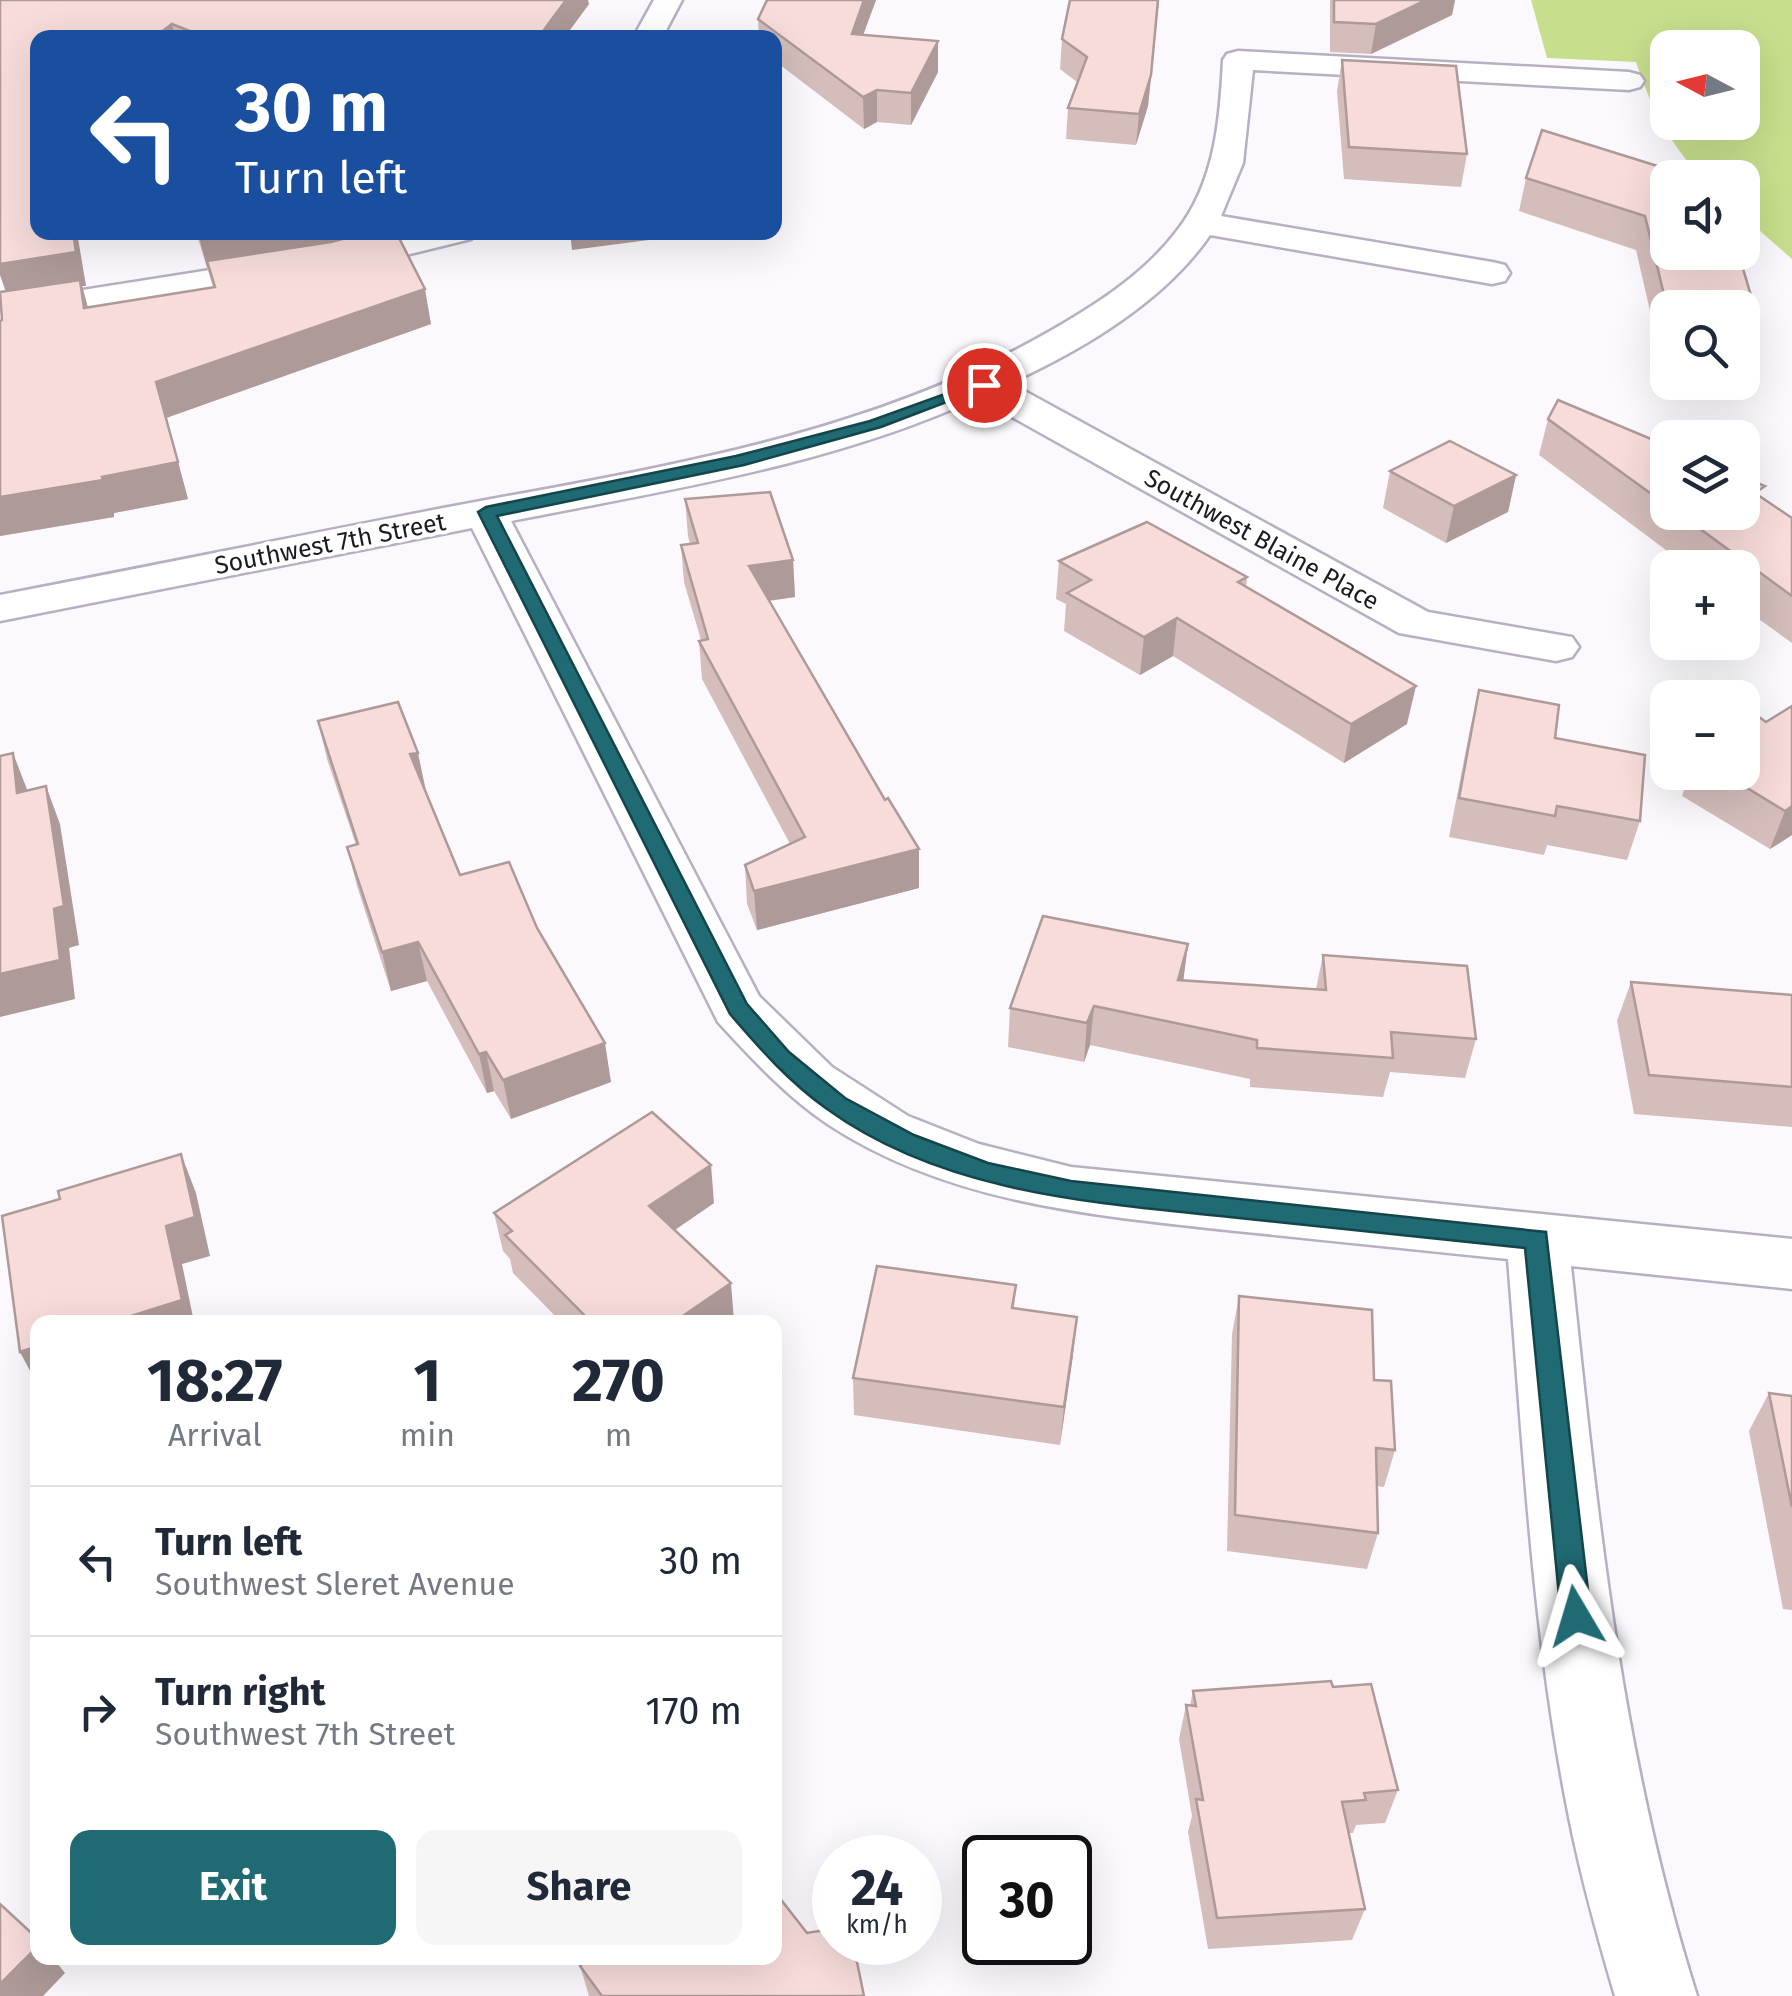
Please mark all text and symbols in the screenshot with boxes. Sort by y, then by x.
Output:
north arrow [1650,30,1760,140]
map controls [1650,30,1760,790]
text: 30 m [235,66,388,150]
icon: left [70,70,200,200]
text: Turn left [235,151,407,205]
button: sound [1650,160,1760,270]
button: search [1650,290,1760,400]
pin [942,343,1027,428]
icon: arrive [957,358,1012,413]
button: layers [1650,420,1760,530]
street label: Southwest Blaine Place [1139,463,1384,617]
street label: Southwest 7th Street [212,507,449,581]
button: + [1650,550,1760,660]
button: − [1650,680,1760,790]
text: 18:27 [147,1345,283,1417]
text: 1 [413,1345,441,1417]
text: 270 [572,1345,665,1417]
text: Arrival [168,1416,262,1454]
text: min [400,1416,455,1454]
text: m [605,1416,632,1454]
text: Turn left [155,1519,302,1565]
icon: left [70,1534,125,1589]
text: 30 m [659,1538,742,1584]
position arrow [1524,1564,1628,1668]
text: Southwest Sleret Avenue [155,1565,515,1603]
text: Turn right [155,1669,325,1715]
icon: right [70,1684,125,1739]
text: 170 m [645,1688,742,1734]
text: Southwest 7th Street [155,1715,455,1753]
button: Exit [70,1830,396,1945]
button: Share [416,1830,742,1945]
speed limit sign: 30 [962,1835,1092,1965]
text: 24 [851,1858,903,1918]
text: km/h [846,1910,908,1940]

